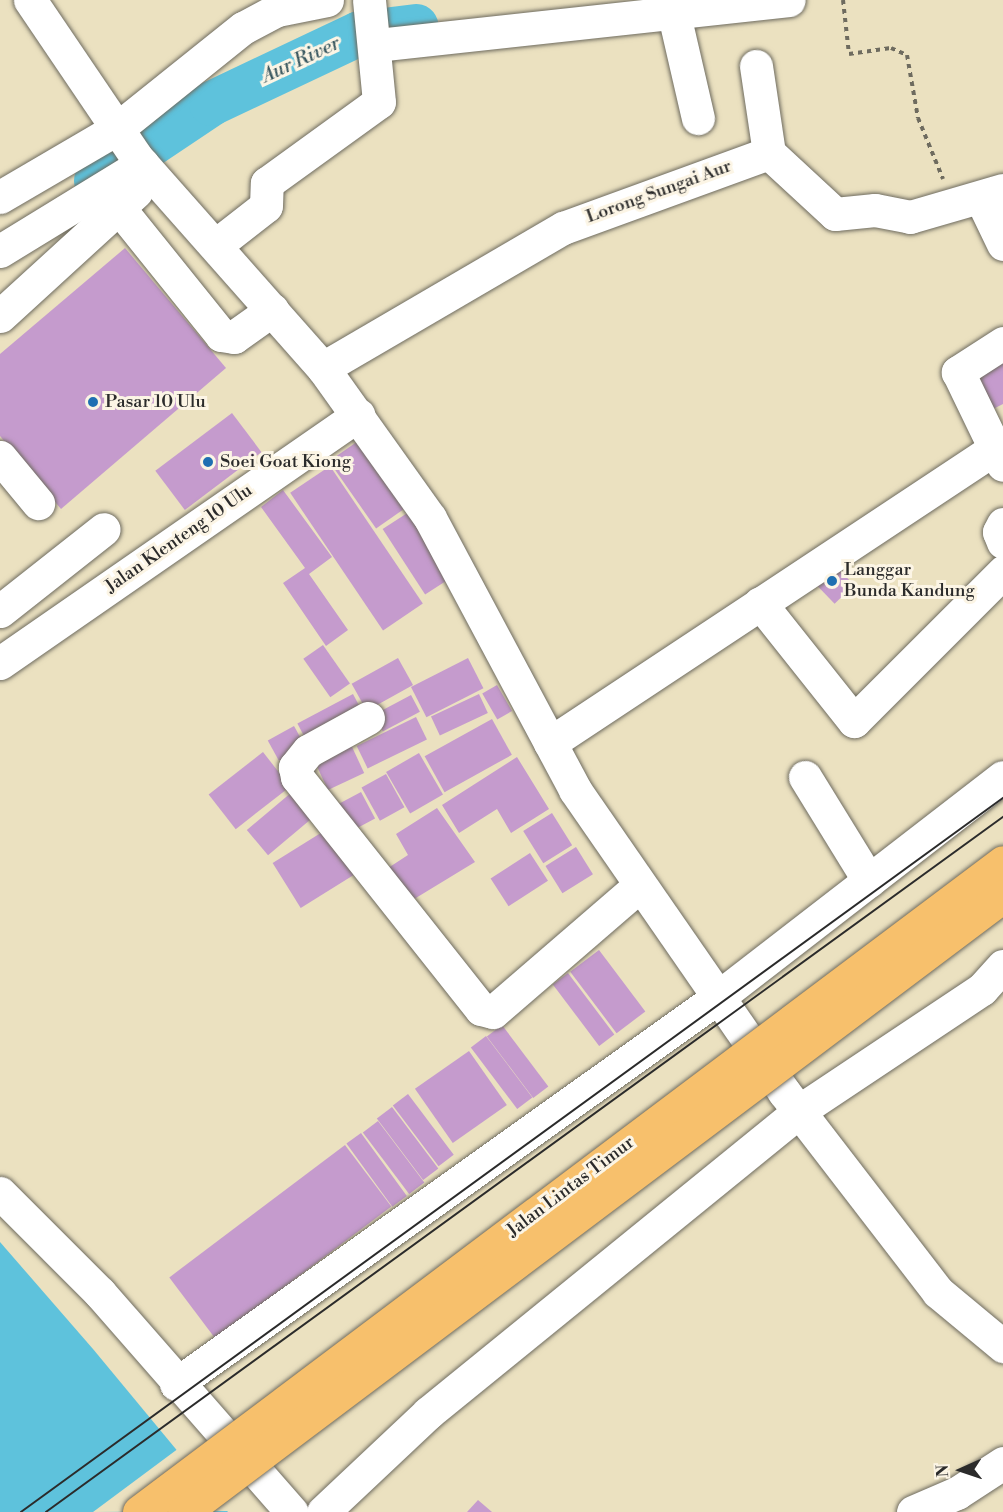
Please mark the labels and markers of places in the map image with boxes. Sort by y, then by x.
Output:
place label: Pasar 10 Ulu [105,391,206,413]
marker: Pasar 10 Ulu [86,395,100,409]
place label: Soei Goat Kiong [220,451,351,473]
marker: Soei Goat Kiong [201,455,215,469]
place label: Langgar Bunda Kandung [844,560,975,602]
marker: Langgar Bunda Kandung [825,574,839,588]

